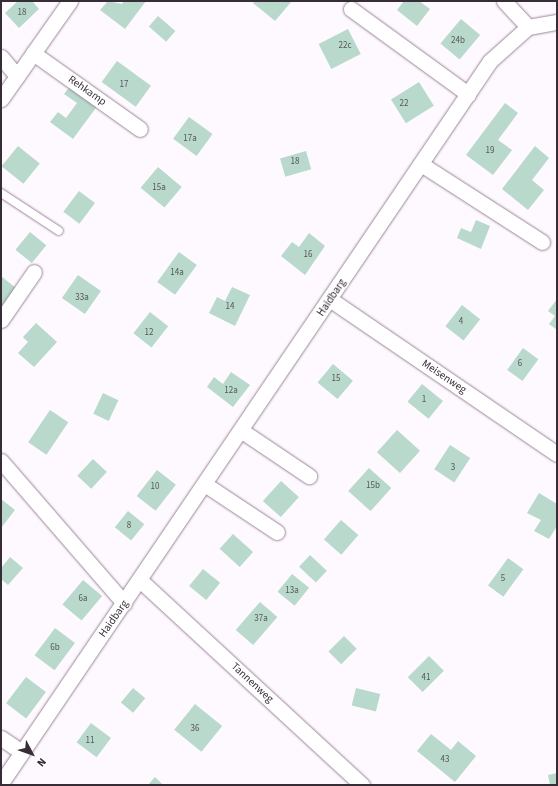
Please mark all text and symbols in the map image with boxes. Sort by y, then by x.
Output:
house number: 18 [18,8,26,18]
house number: 24b [451,36,465,46]
house number: 22c [338,41,352,51]
street label: Rehkamp [65,73,109,109]
house number: 17 [120,80,128,90]
house number: 22 [400,99,408,109]
house number: 17a [183,134,197,144]
house number: 19 [486,146,494,156]
house number: 18 [291,157,299,167]
house number: 15a [152,183,166,193]
house number: 16 [304,250,312,260]
house number: 14a [170,268,184,278]
street label: Haidbarg [315,277,349,319]
house number: 33a [75,293,89,303]
house number: 14 [226,302,234,312]
house number: 4 [459,317,463,327]
house number: 12 [145,328,153,338]
street label: Meisenweg [419,357,469,397]
house number: 6 [518,359,522,369]
house number: 15 [332,374,340,384]
house number: 12a [224,386,238,396]
house number: 1 [422,395,426,405]
house number: 3 [451,463,455,473]
house number: 15b [366,481,380,491]
house number: 10 [151,482,159,492]
house number: 8 [127,521,131,531]
house number: 5 [501,574,505,584]
house number: 13a [285,586,299,596]
house number: 6a [78,594,88,604]
street label: Haidbarg [96,598,132,640]
house number: 37a [254,614,268,624]
house number: 6b [50,643,60,653]
street label: Tannenweg [228,660,276,706]
house number: 41 [422,673,430,683]
house number: 36 [191,724,199,734]
north arrow [12,734,52,774]
house number: 11 [86,736,94,746]
text: N [33,755,50,770]
house number: 43 [441,755,449,765]

